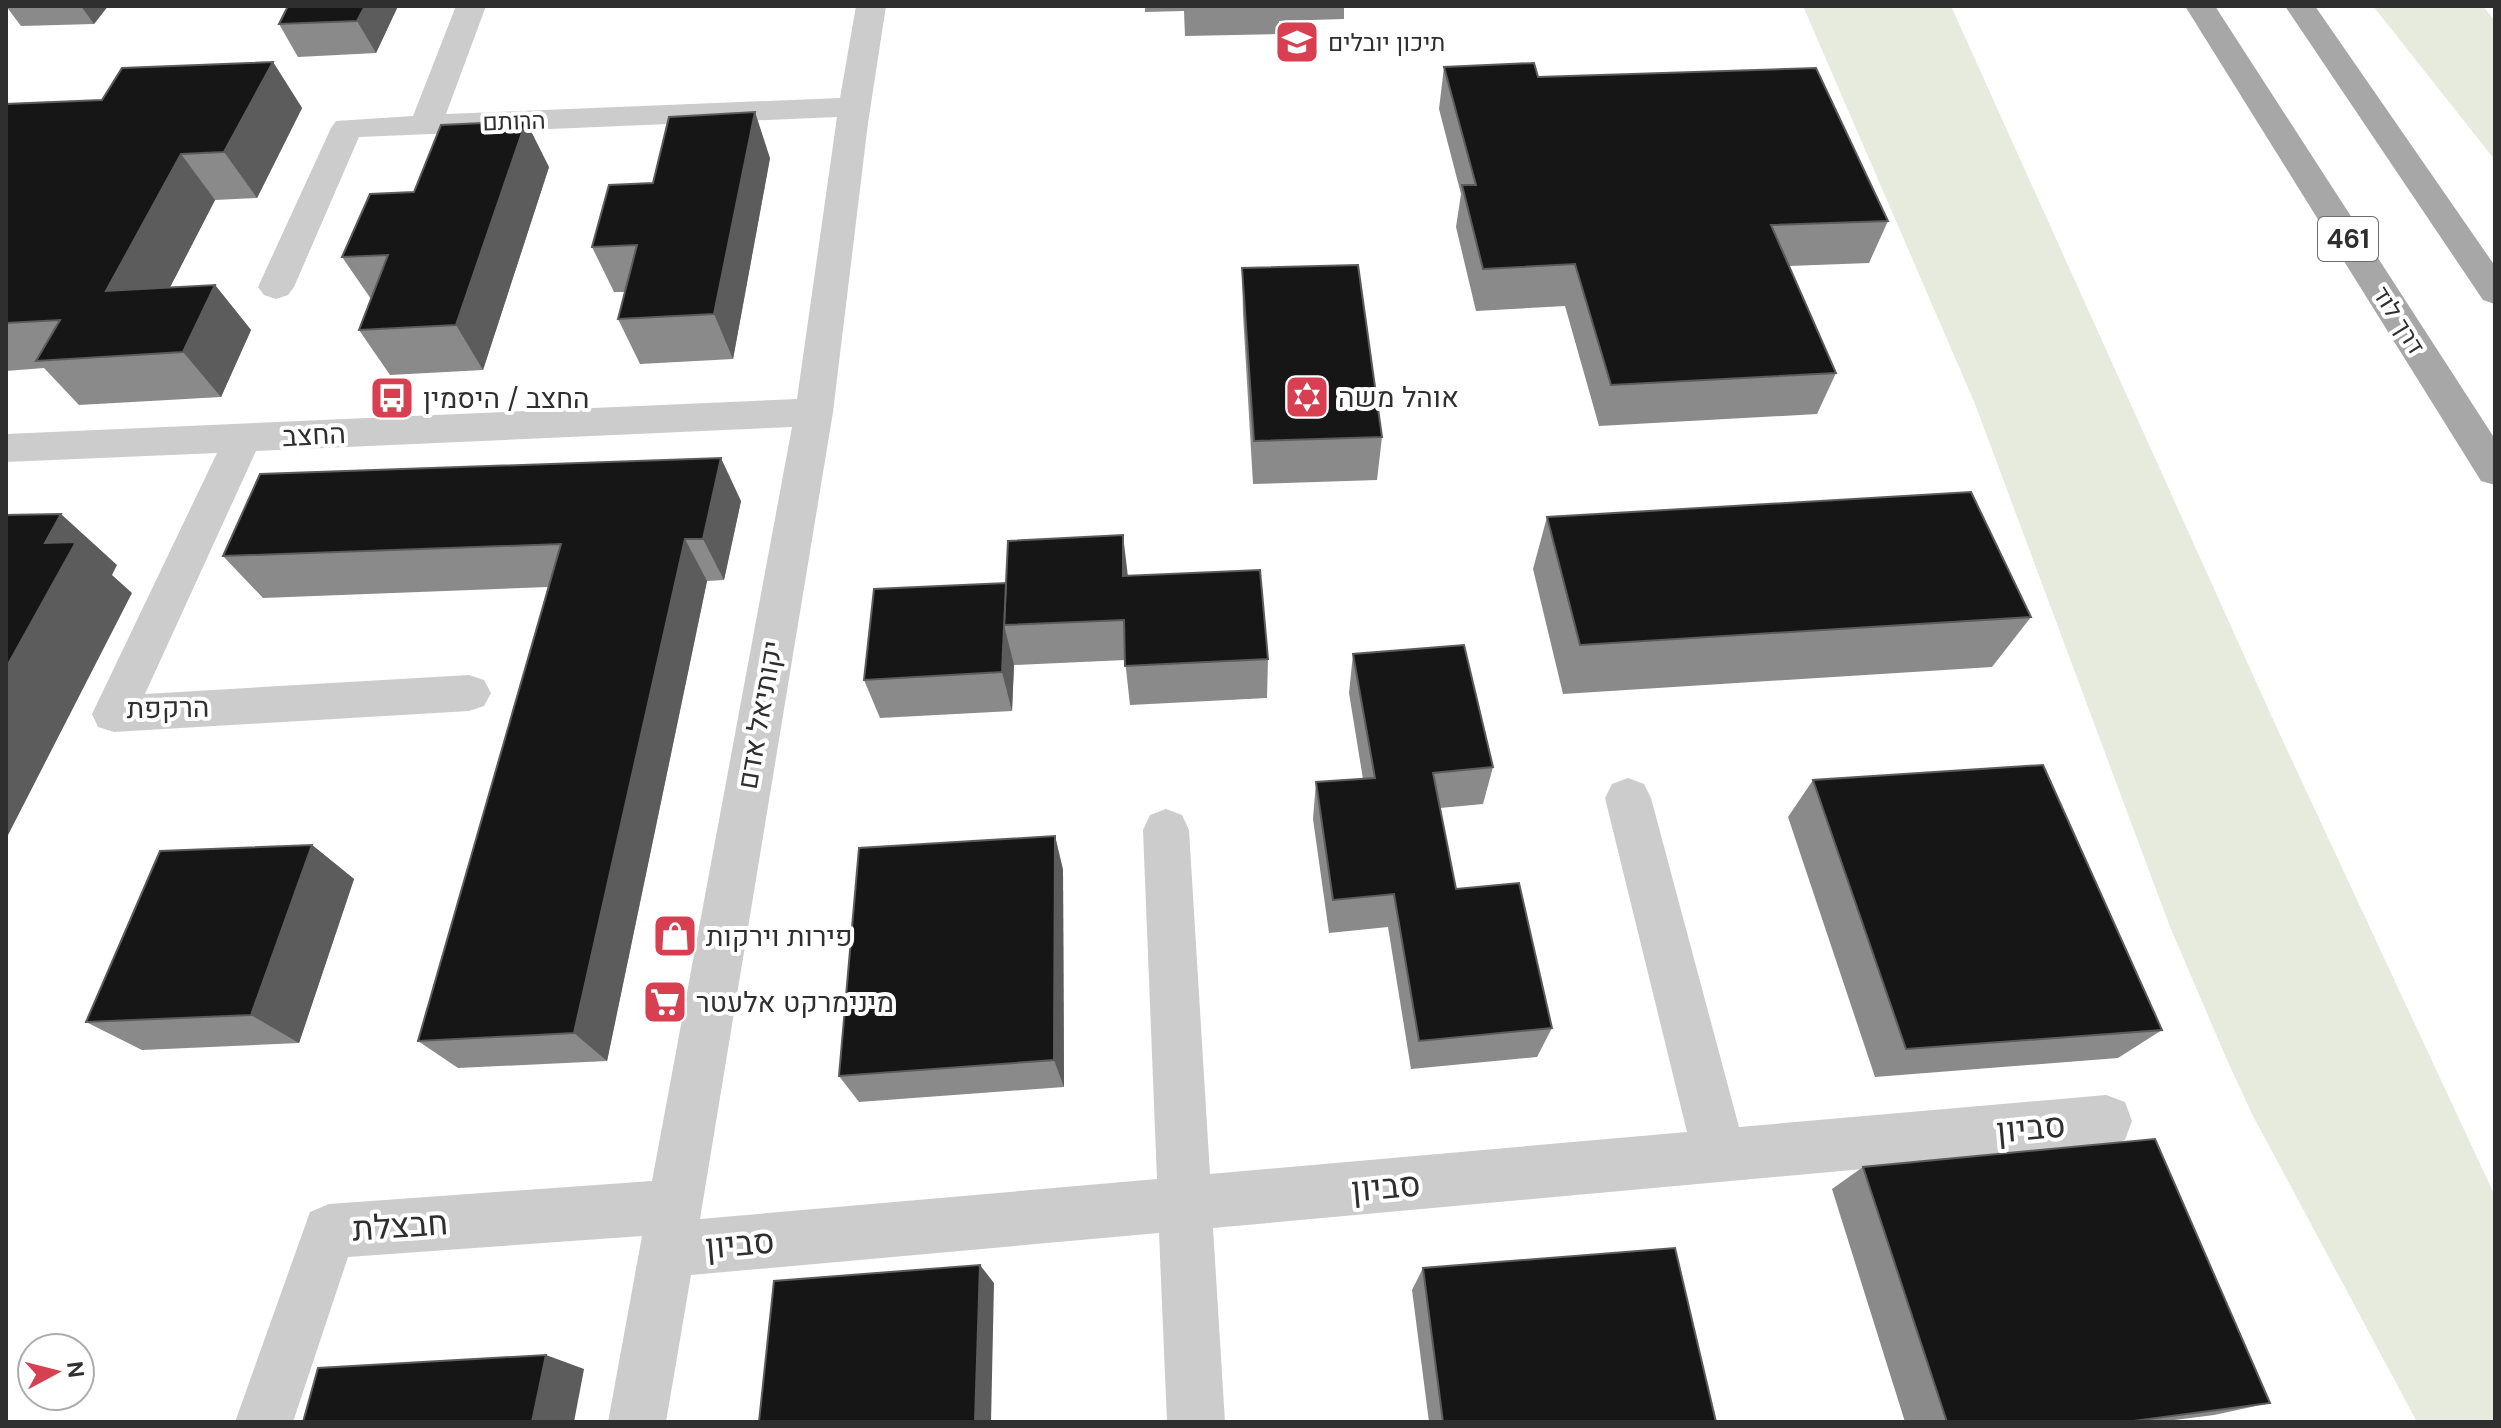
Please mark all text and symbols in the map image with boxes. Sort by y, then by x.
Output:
school or university icon: תיכון יובלים [1273,18,1321,66]
place label: תיכון יובלים [1328,27,1445,58]
street label: הרותם [482,104,546,138]
road number: 461 [2318,217,2378,261]
street label: דרך לוד [2366,280,2432,360]
synagogue icon: אוהל משה [1283,373,1331,421]
bus stop icon: החצב / היסמין [368,374,416,422]
place label: אוהל משה [1338,379,1459,416]
place label: החצב / היסמין [423,380,589,417]
street label: החצב [281,415,347,455]
street label: יקותיאל אדם [729,638,791,792]
street label: הרקפת [126,689,210,727]
shop icon: פירות וירקות [651,912,699,960]
place label: פירות וירקות [706,918,853,955]
supermarket icon: מינימרקט אלעטר [641,978,689,1026]
place label: מינימרקט אלעטר [696,984,894,1021]
street label: סביון [1994,1103,2068,1153]
street label: סביון [1349,1162,1423,1212]
street label: חבצלת [351,1200,449,1252]
street label: סביון [703,1219,777,1269]
north arrow [16,1332,96,1412]
text: N [60,1360,91,1379]

